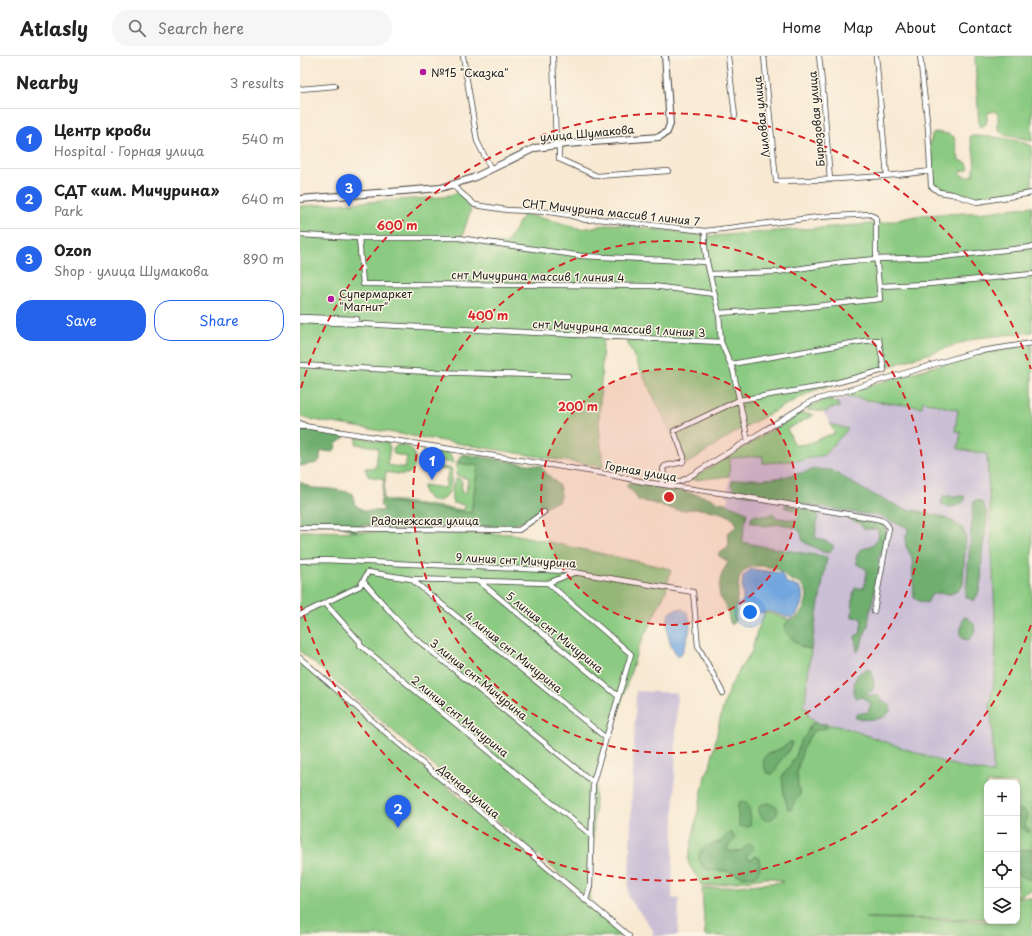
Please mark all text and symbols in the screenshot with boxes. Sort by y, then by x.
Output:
search box [112,10,392,46]
text: Atlasly [20,14,88,42]
text: Search here [158,16,244,39]
icon: search [126,17,148,39]
text: Home [782,17,821,38]
text: Map [843,17,873,38]
text: About [895,17,936,38]
text: Contact [958,17,1012,38]
place label: №15 "Сказка" [431,64,508,81]
marker: №15 "Сказка" [418,67,428,77]
text: Nearby [16,69,78,95]
street label: Бирюзовая улица [803,70,829,168]
text: 3 results [230,73,284,92]
street label: Лиловая улица [748,75,774,159]
text: Центр крови [54,118,151,141]
street label: улица Шумакова [539,120,635,146]
text: 1 [26,129,32,148]
text: 540 m [241,129,284,148]
text: Hospital · Горная улица [54,141,204,160]
pin: 3 [336,174,362,207]
text: СДТ «им. Мичурина» [54,178,219,201]
text: 2 [24,189,34,208]
text: 640 m [241,189,284,208]
street label: СНТ Мичурина массив 1 линия 7 [521,194,701,230]
text: Park [54,201,83,220]
text: 600 m [377,216,417,234]
text: Ozon [54,238,92,261]
text: 3 [25,249,33,268]
text: 890 m [243,249,284,268]
text: Shop · улица Шумакова [54,261,208,280]
street label: снт Мичурина массив 1 линия 4 [451,266,625,286]
place label: Супермаркет "Магнит" [339,285,413,315]
marker: Супермаркет "Магнит" [326,294,336,304]
button: Save [16,300,146,341]
button: Share [154,300,284,341]
text: 400 m [468,306,508,324]
street label: снт Мичурина массив 1 линия 3 [532,315,706,341]
text: 200 m [558,397,598,415]
pin: 1 [419,447,445,480]
street label: Горная улица [604,456,678,486]
centre of rings [662,490,676,504]
street label: Радонежская улица [371,512,479,529]
street label: 9 линия снт Мичурина [455,548,577,572]
street label: 5 линия снт Мичурина [503,587,607,677]
your location [740,602,760,622]
street label: 4 линия снт Мичурина [462,607,566,697]
street label: 3 линия снт Мичурина [427,634,531,724]
street label: 2 линия снт Мичурина [407,671,513,761]
street label: Дачная улица [433,759,504,822]
map controls [984,780,1020,924]
button: + [984,780,1020,816]
pin: 2 [385,795,411,828]
button: − [984,816,1020,852]
button: locate [984,852,1020,888]
button: layers [984,888,1020,924]

